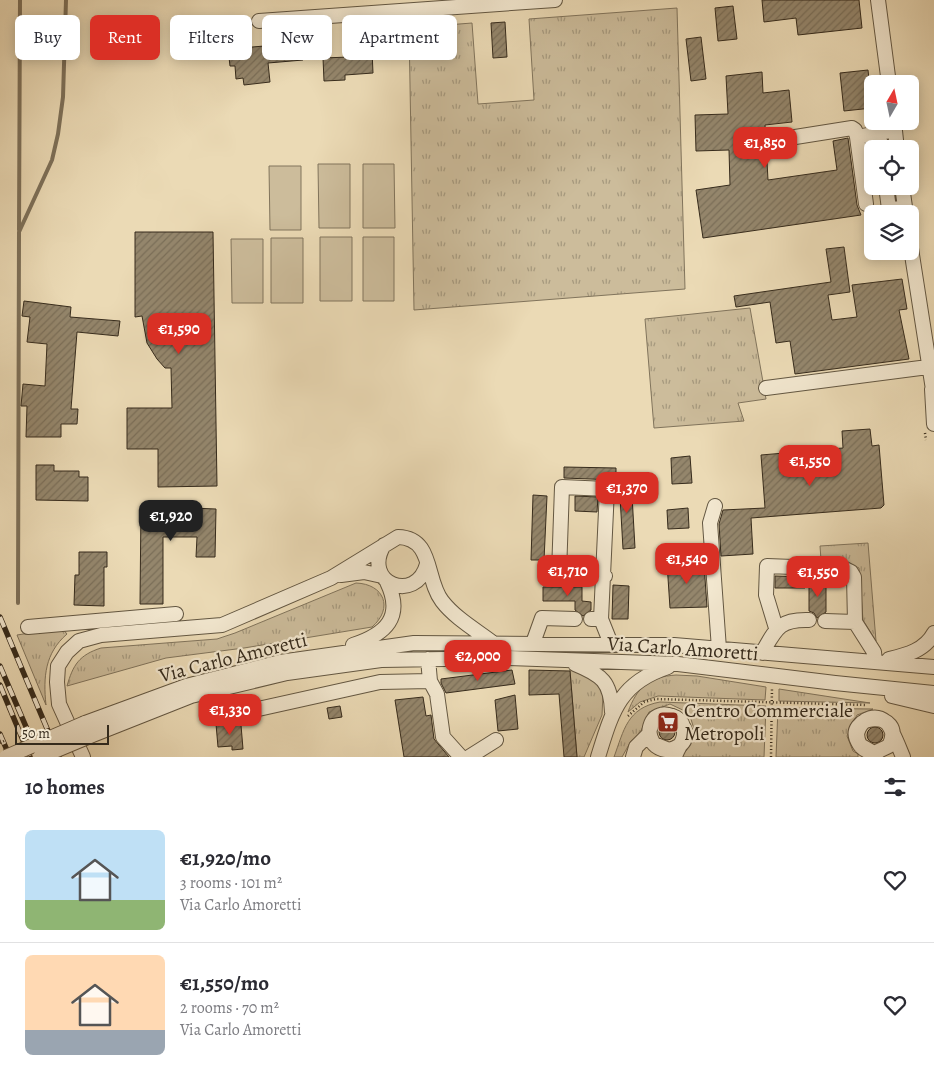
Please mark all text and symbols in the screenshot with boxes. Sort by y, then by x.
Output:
chip: Buy [15,15,80,60]
chip: Rent [90,15,160,60]
chip: Filters [170,15,252,60]
chip: New [262,15,332,60]
chip: Apartment [342,15,457,60]
north arrow [864,75,919,130]
map controls [864,75,919,260]
pin: €1,850 [724,126,806,169]
text: €1,850 [744,132,786,154]
button: locate [864,140,919,195]
button: layers [864,205,919,260]
pin: €1,590 [138,312,220,355]
text: €1,590 [158,318,200,340]
pin: €1,550 [769,444,851,487]
text: €1,550 [790,450,830,472]
pin: €1,370 [586,472,668,514]
text: €1,370 [607,477,647,499]
pin: €1,920 [130,500,212,542]
text: €1,920 [150,505,192,527]
pin: €1,540 [646,542,728,585]
text: €1,540 [666,548,708,570]
pin: €1,710 [527,554,609,597]
pin: €1,550 [777,556,859,598]
text: €1,710 [548,560,588,582]
text: €1,550 [798,561,838,583]
street label: Via Carlo Amoretti [155,626,310,689]
street label: Via Carlo Amoretti [605,630,760,667]
pin: €2,000 [437,640,519,682]
text: €2,000 [455,645,501,667]
pin: €1,330 [189,694,271,736]
place label: Centro Commerciale Metropoli [684,697,853,747]
text: €1,330 [209,699,251,721]
supermarket icon: Centro Commerciale Metropoli [656,710,680,734]
scale bar [15,722,109,745]
text: 50 m [22,724,50,743]
text: 10 homes [25,773,105,801]
icon: filters [881,773,909,801]
text: €1,920/mo [180,844,271,872]
icon: home [65,850,125,910]
icon: heart [881,866,909,894]
text: 3 rooms · 101 m² [180,872,282,894]
text: Via Carlo Amoretti [180,894,301,916]
text: €1,550/mo [180,969,269,997]
icon: home [65,975,125,1035]
icon: heart [881,991,909,1019]
text: 2 rooms · 70 m² [180,997,279,1019]
text: Via Carlo Amoretti [180,1019,301,1041]

